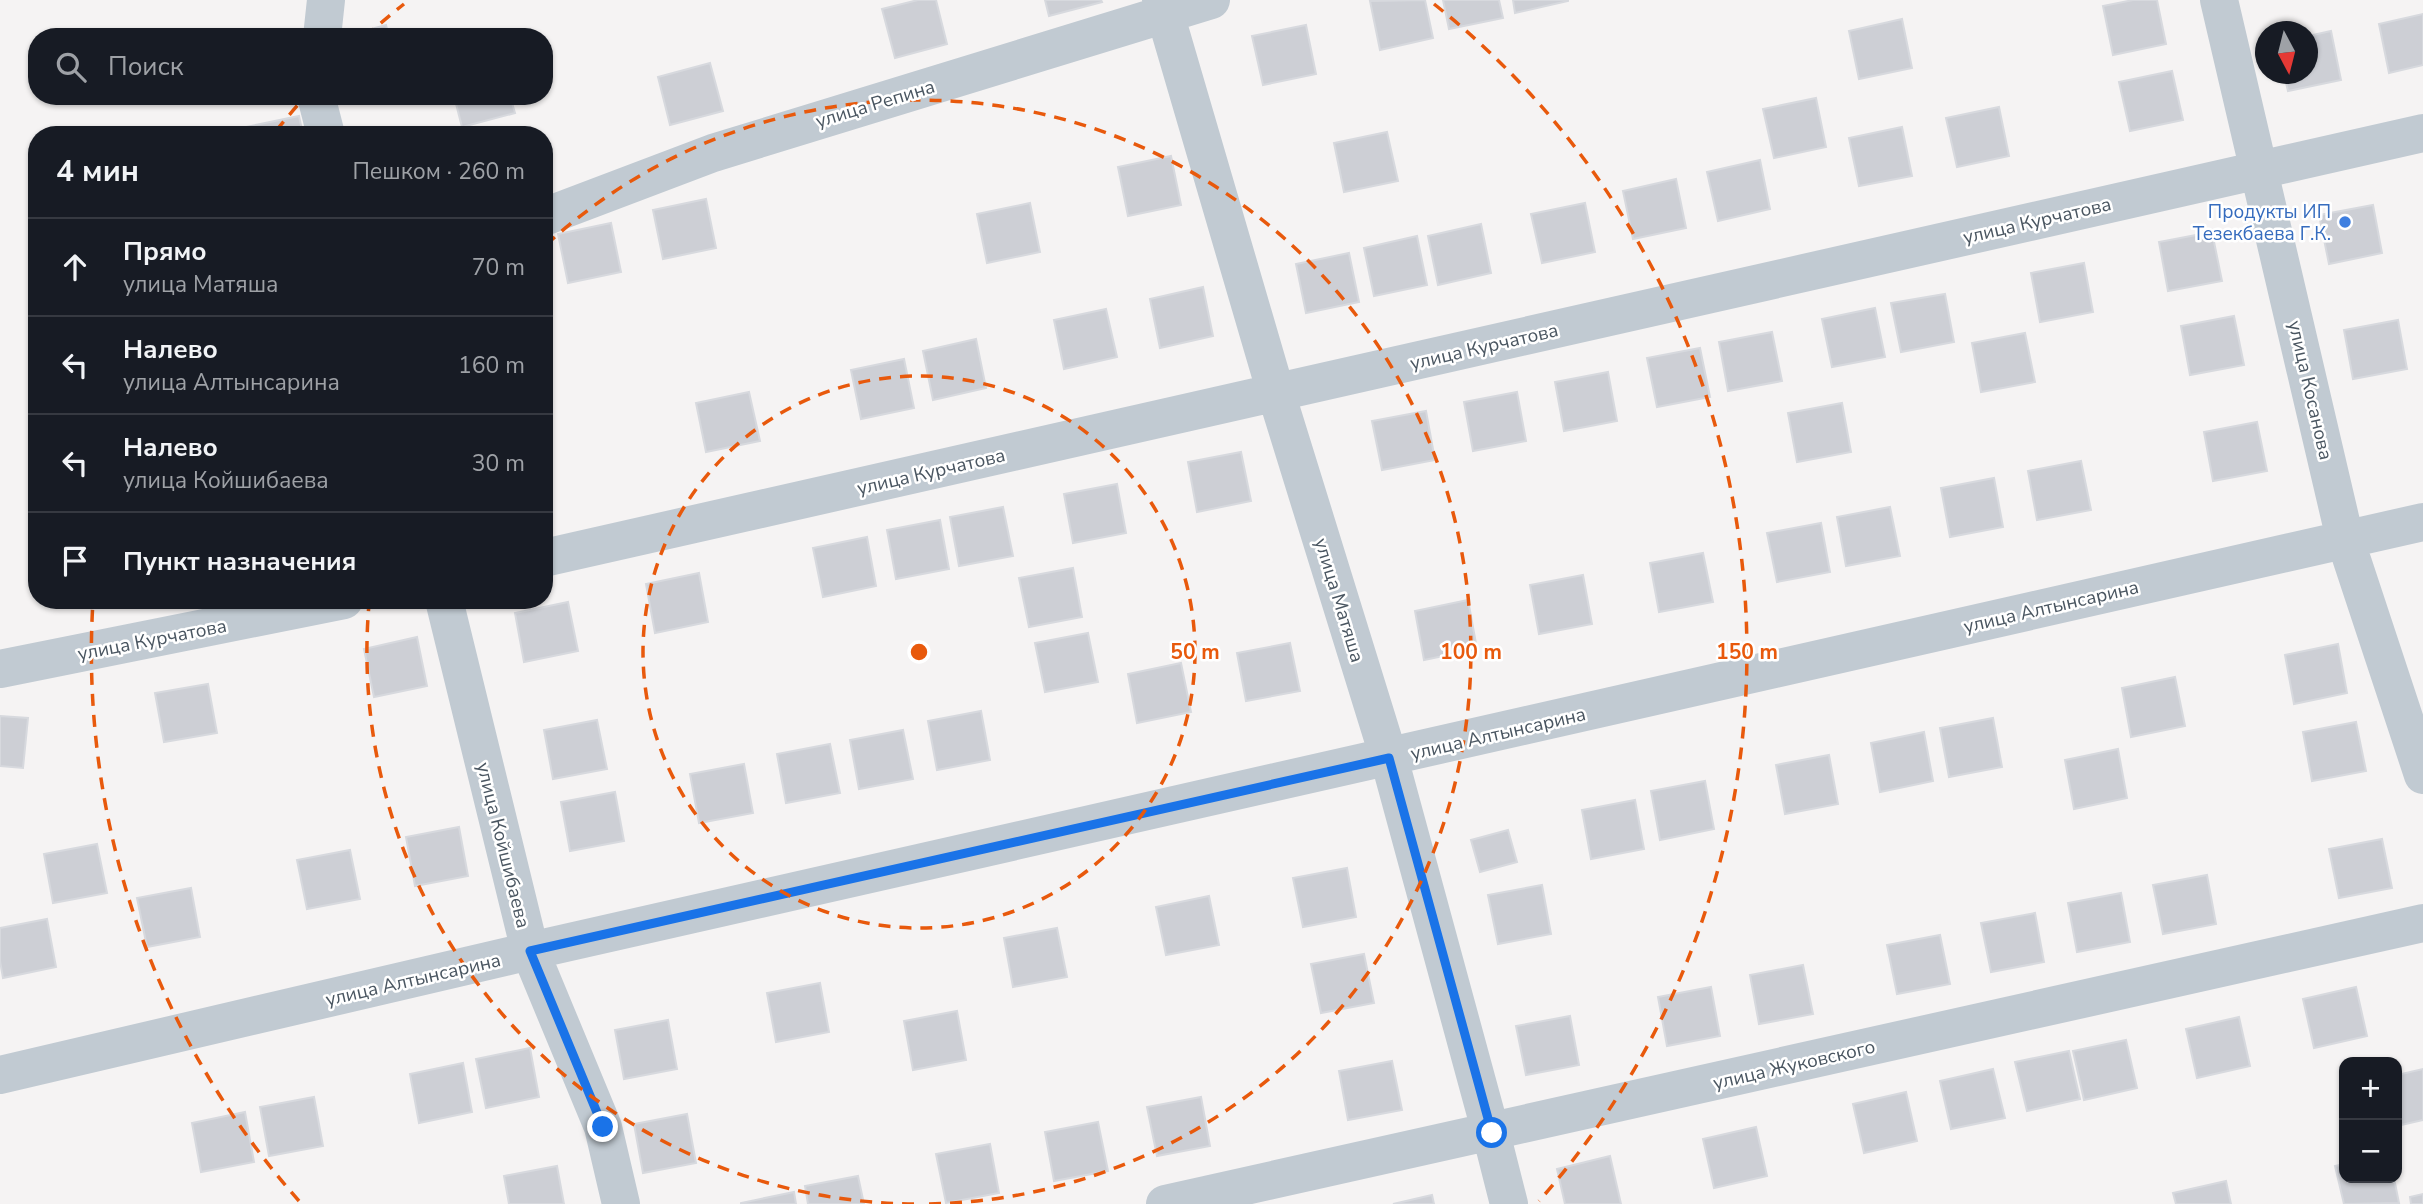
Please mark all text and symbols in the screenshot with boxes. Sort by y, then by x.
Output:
north arrow [2255,21,2318,84]
search box [28,28,553,105]
icon: search [52,48,90,86]
text: Поиск [108,49,184,84]
street label: улица Репина [812,73,938,134]
text: 4 мин [56,151,139,192]
text: Пешком · 260 m [352,156,525,187]
street label: улица Курчатова [1961,191,2114,251]
place label: Продукты ИП Тезекбаева Г.К. [2193,199,2331,247]
marker: Продукты ИП Тезекбаева Г.К. [2337,214,2353,230]
text: Прямо [123,234,207,269]
icon: ahead [56,248,94,286]
text: 70 m [472,252,525,283]
text: улица Матяша [123,269,279,300]
street label: улица Курчатова [1408,317,1561,377]
street label: улица Косанова [2281,318,2339,463]
text: Налево [123,332,218,367]
icon: left [56,346,94,384]
text: 160 m [458,350,525,381]
text: улица Алтынсарина [123,367,340,398]
text: Налево [123,430,218,465]
street label: улица Курчатова [855,442,1008,502]
icon: left [56,444,94,482]
text: 30 m [472,448,525,479]
text: улица Койшибаева [123,465,329,496]
street label: улица Матяша [1308,535,1370,666]
icon: arrive [56,542,94,580]
text: Пункт назначения [123,544,356,579]
street label: улица Алтынсарина [1961,574,2141,640]
street label: улица Курчатова [75,613,229,667]
text: 50 m [1170,638,1220,666]
text: 100 m [1440,638,1502,666]
text: 150 m [1716,638,1778,666]
centre of rings [907,640,931,664]
street label: улица Алтынсарина [1408,701,1588,767]
street label: улица Койшибаева [470,760,536,931]
street label: улица Алтынсарина [323,947,503,1013]
street label: улица Жуковского [1711,1034,1878,1096]
map controls [2339,1057,2402,1183]
button: + [2339,1057,2402,1120]
route end [587,1111,618,1142]
route start [1476,1117,1507,1148]
button: − [2339,1120,2402,1183]

